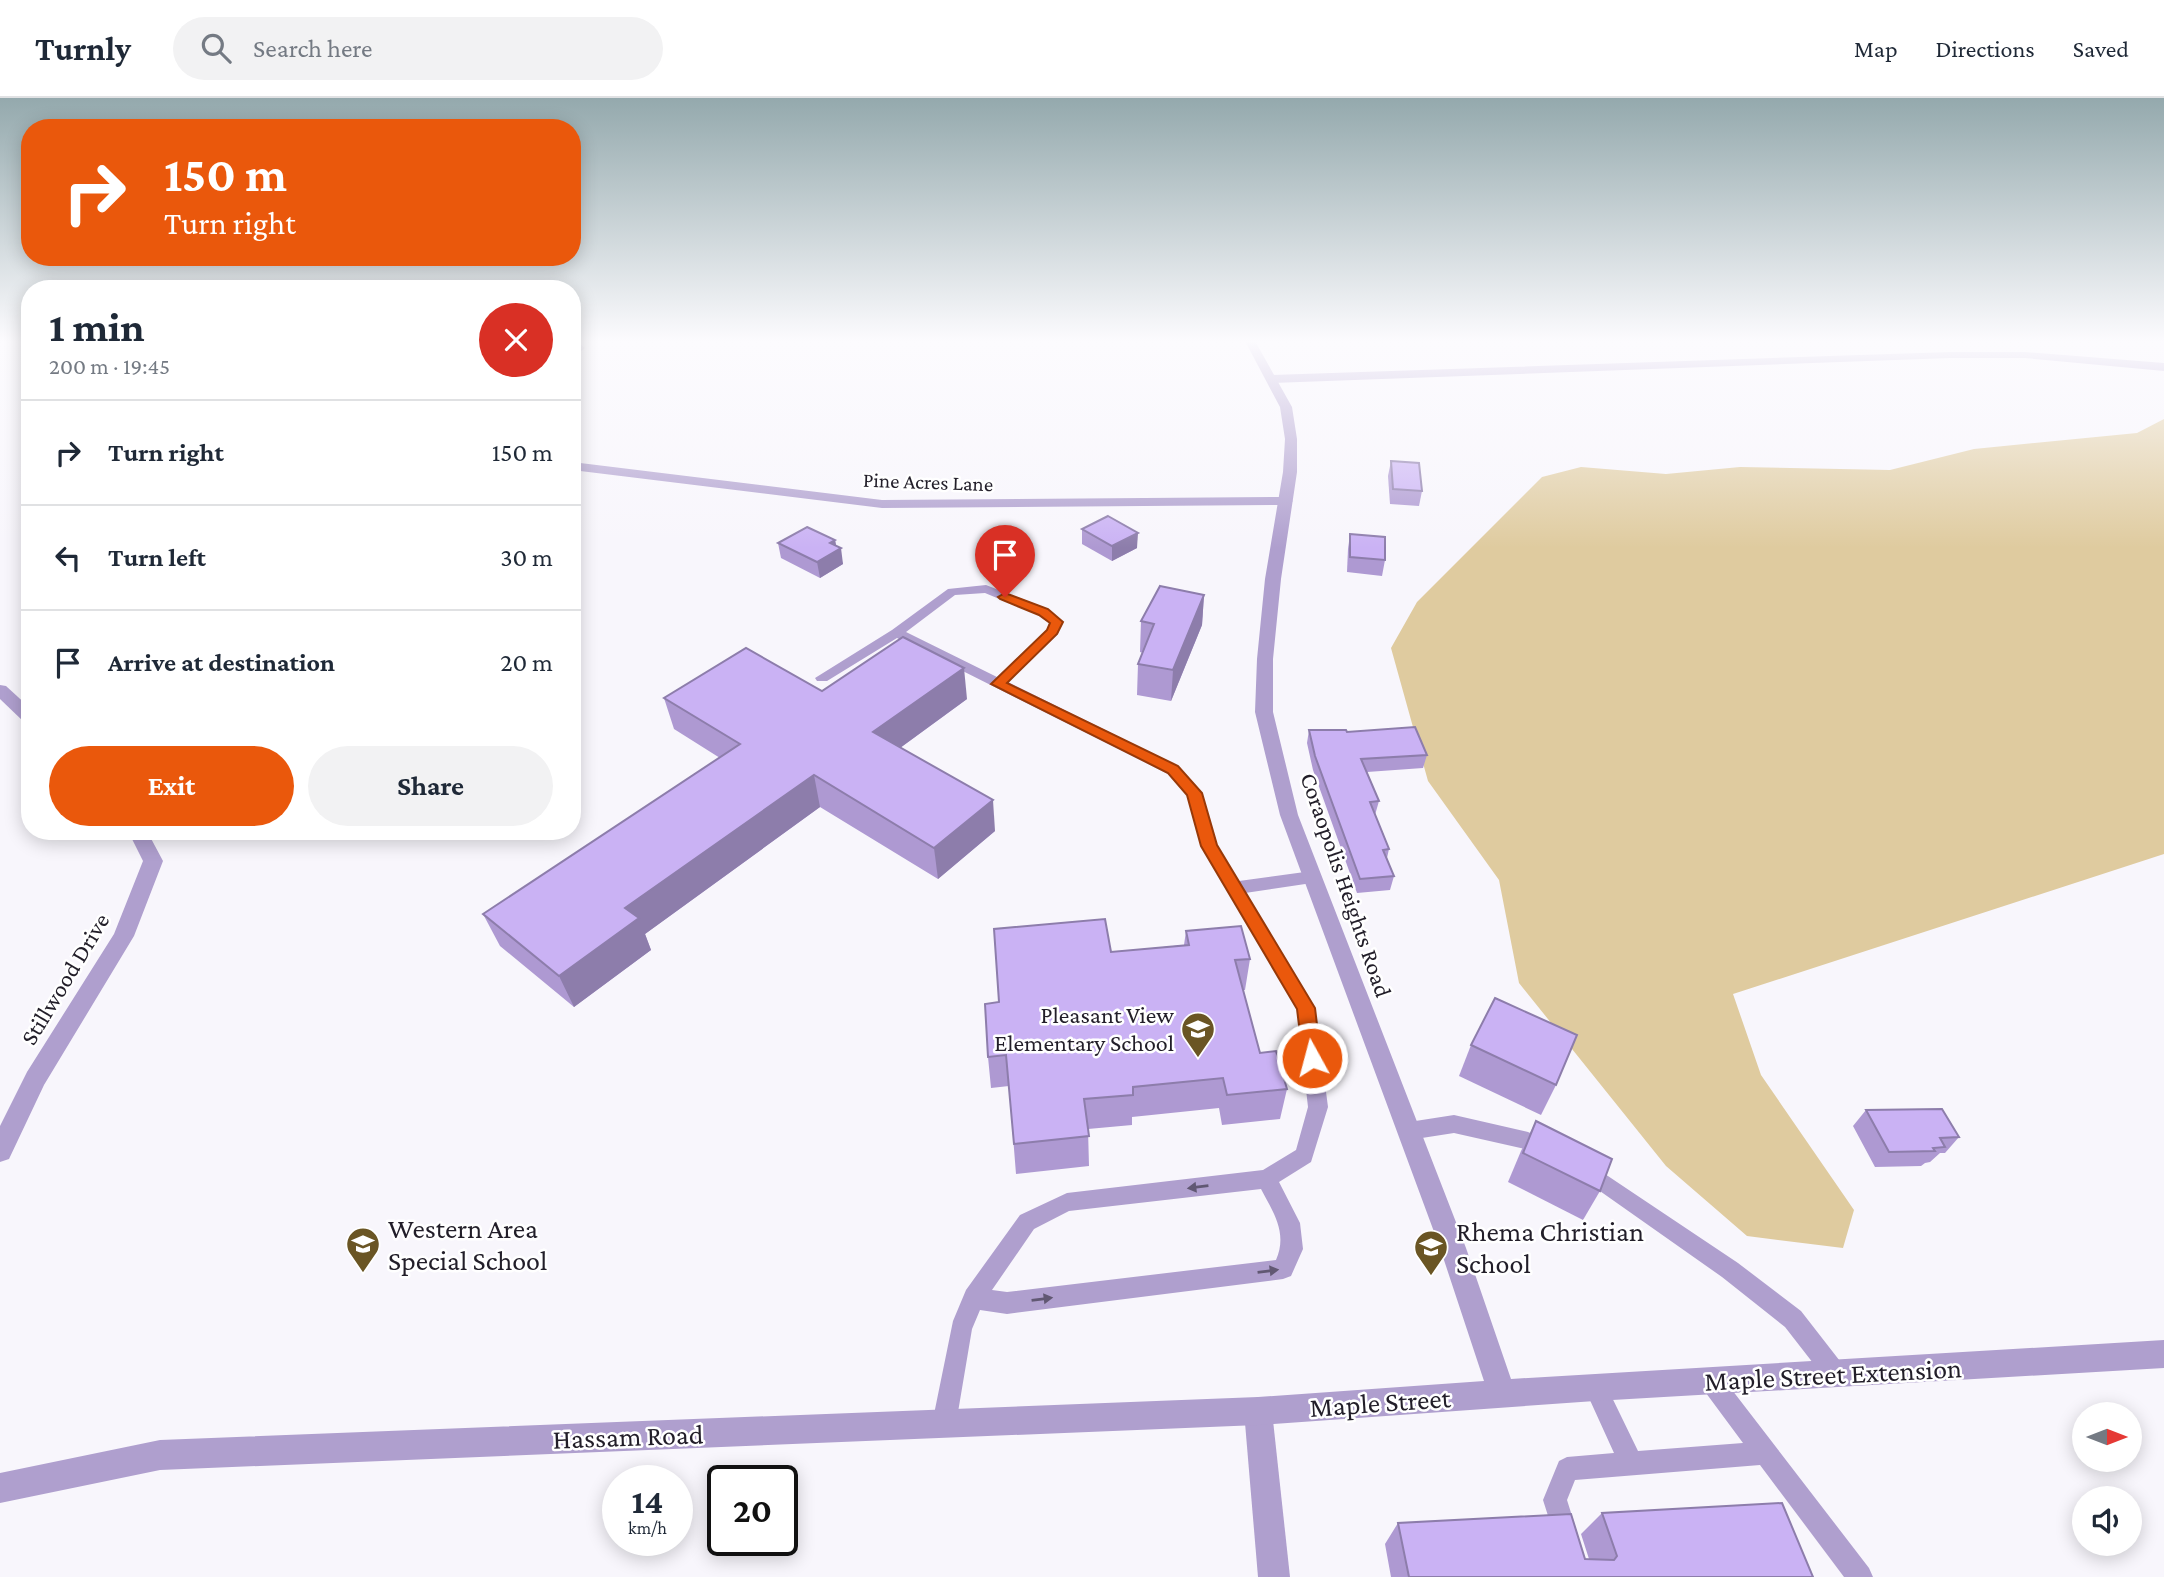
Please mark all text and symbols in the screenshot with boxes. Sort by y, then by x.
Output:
search box [173,17,663,80]
icon: search [197,29,235,67]
text: Turnly [35,30,131,67]
text: Search here [253,34,372,63]
text: Map [1854,35,1898,62]
text: Directions [1936,35,2035,62]
text: Saved [2073,35,2129,62]
icon: right [49,147,140,238]
text: 150 m [164,147,287,202]
text: Turn right [164,205,296,241]
text: 1 min [49,303,145,350]
button: close [479,303,553,377]
text: 200 m · 19:45 [49,353,170,379]
icon: right [49,434,87,472]
text: Turn right [108,438,224,467]
text: 150 m [492,438,553,467]
street label: Pine Acres Lane [862,468,994,496]
pin [975,525,1035,597]
icon: arrive [986,536,1024,574]
icon: left [49,539,87,577]
text: Turn left [108,543,206,572]
text: 30 m [500,543,553,572]
icon: arrive [49,644,87,682]
text: Arrive at destination [108,648,335,677]
text: 20 m [500,648,553,677]
button: Exit [49,746,294,826]
button: Share [308,746,553,826]
street label: Coraopolis Heights Road [1295,769,1398,1001]
street label: Stillwood Drive [15,908,114,1049]
place label: Pleasant View Elementary School [994,1001,1174,1056]
school or university icon: Pleasant View Elementary School [1179,1010,1217,1059]
position arrow [1275,1021,1349,1095]
one-way arrow [1187,1182,1209,1193]
place label: Western Area Special School [388,1213,547,1276]
place label: Rhema Christian School [1456,1216,1644,1279]
school or university icon: Western Area Special School [344,1225,382,1274]
school or university icon: Rhema Christian School [1412,1228,1450,1277]
one-way arrow [1257,1266,1279,1277]
one-way arrow [1031,1294,1053,1305]
street label: Maple Street Extension [1703,1352,1963,1397]
street label: Maple Street [1308,1382,1452,1423]
north arrow [2072,1402,2142,1472]
map controls [2072,1402,2142,1556]
street label: Hassam Road [552,1418,704,1455]
speed limit sign: 20 [707,1465,798,1556]
text: 14 [632,1482,663,1521]
button: sound [2072,1486,2142,1556]
text: km/h [628,1518,667,1538]

